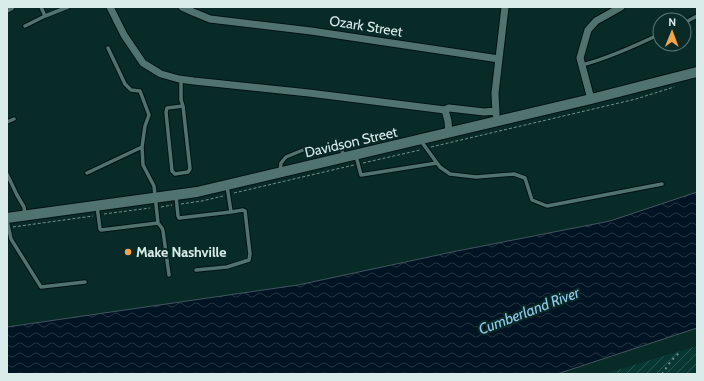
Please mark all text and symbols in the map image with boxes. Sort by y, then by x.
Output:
street label: Ozark Street [328,11,404,41]
north arrow [652,12,692,52]
text: N [668,15,676,29]
street label: Davidson Street [303,123,399,161]
place label: Make Nashville [136,243,226,261]
marker: Make Nashville [123,247,133,257]
water label: Cumberland River [476,283,583,339]

